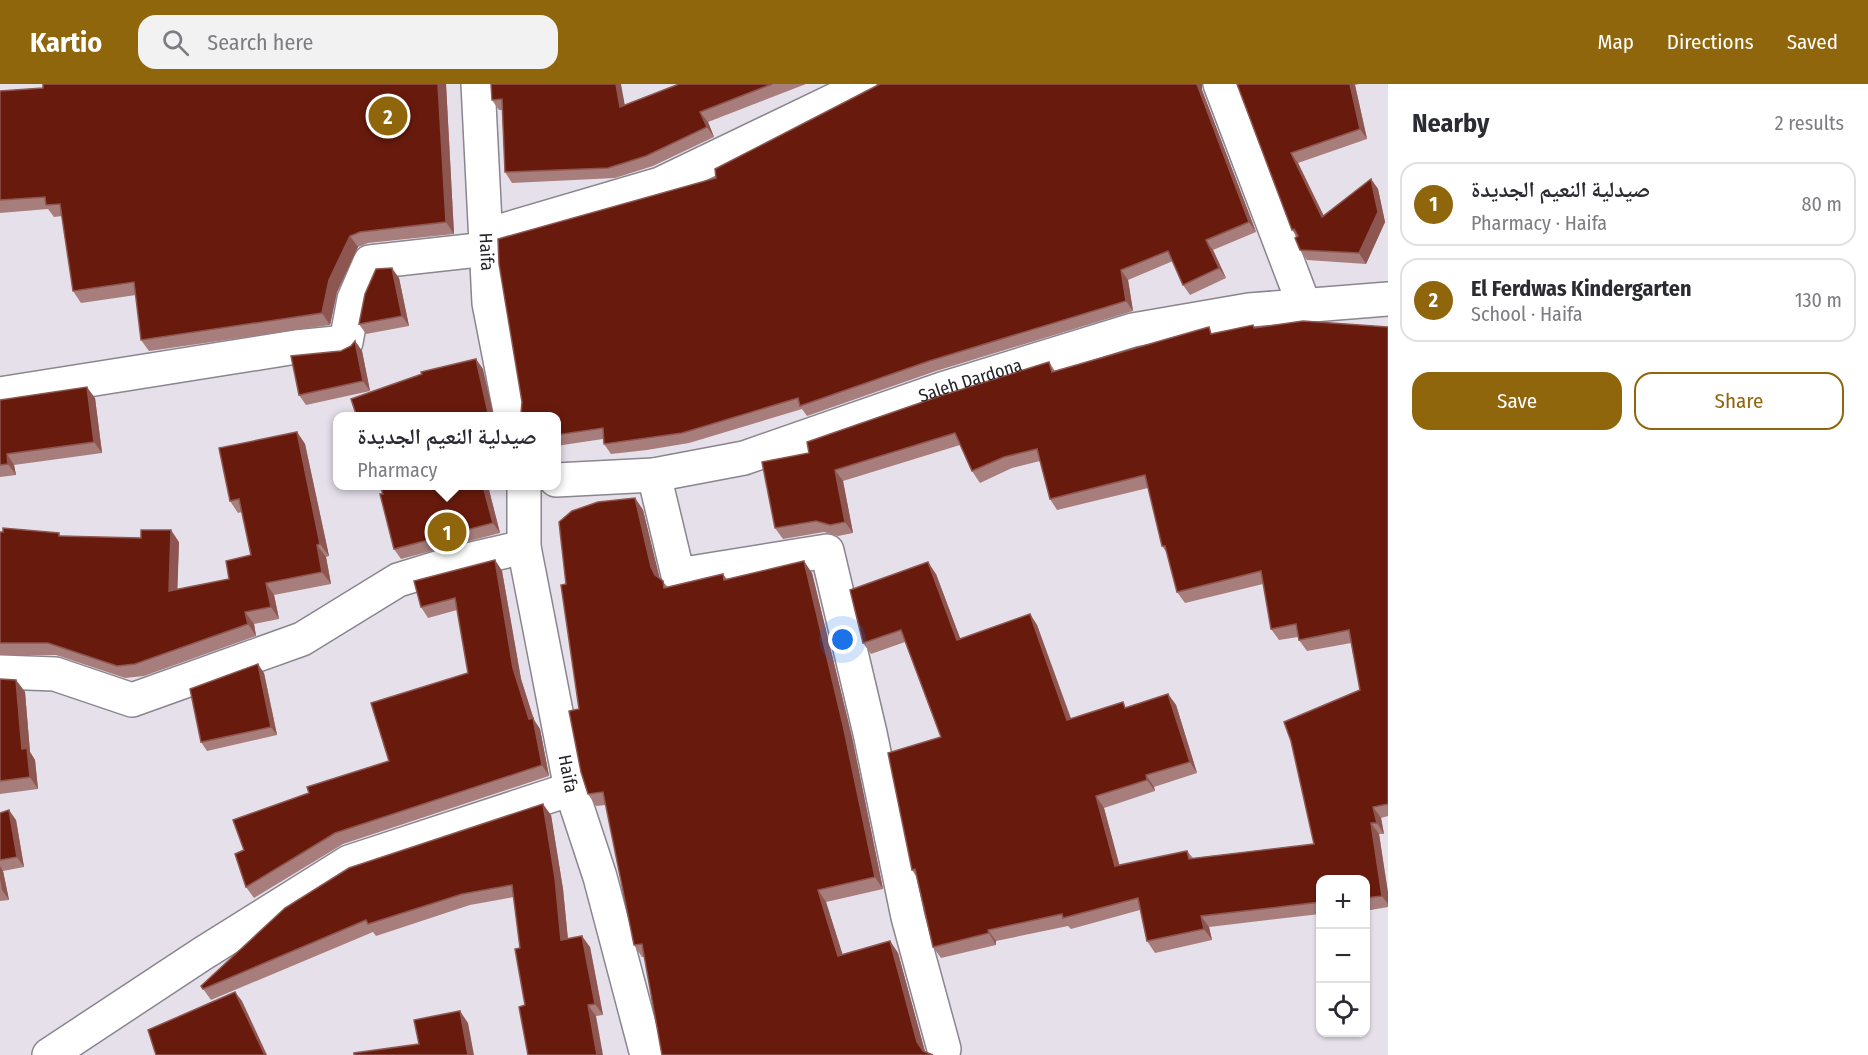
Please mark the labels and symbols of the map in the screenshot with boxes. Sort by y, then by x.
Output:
pin: 2 [368,93,408,138]
street label: Haifa [474,232,498,272]
street label: Saleh Dardona [916,354,1025,407]
pin: 1 [428,510,466,554]
your location [828,625,857,654]
street label: Haifa [554,753,583,795]

